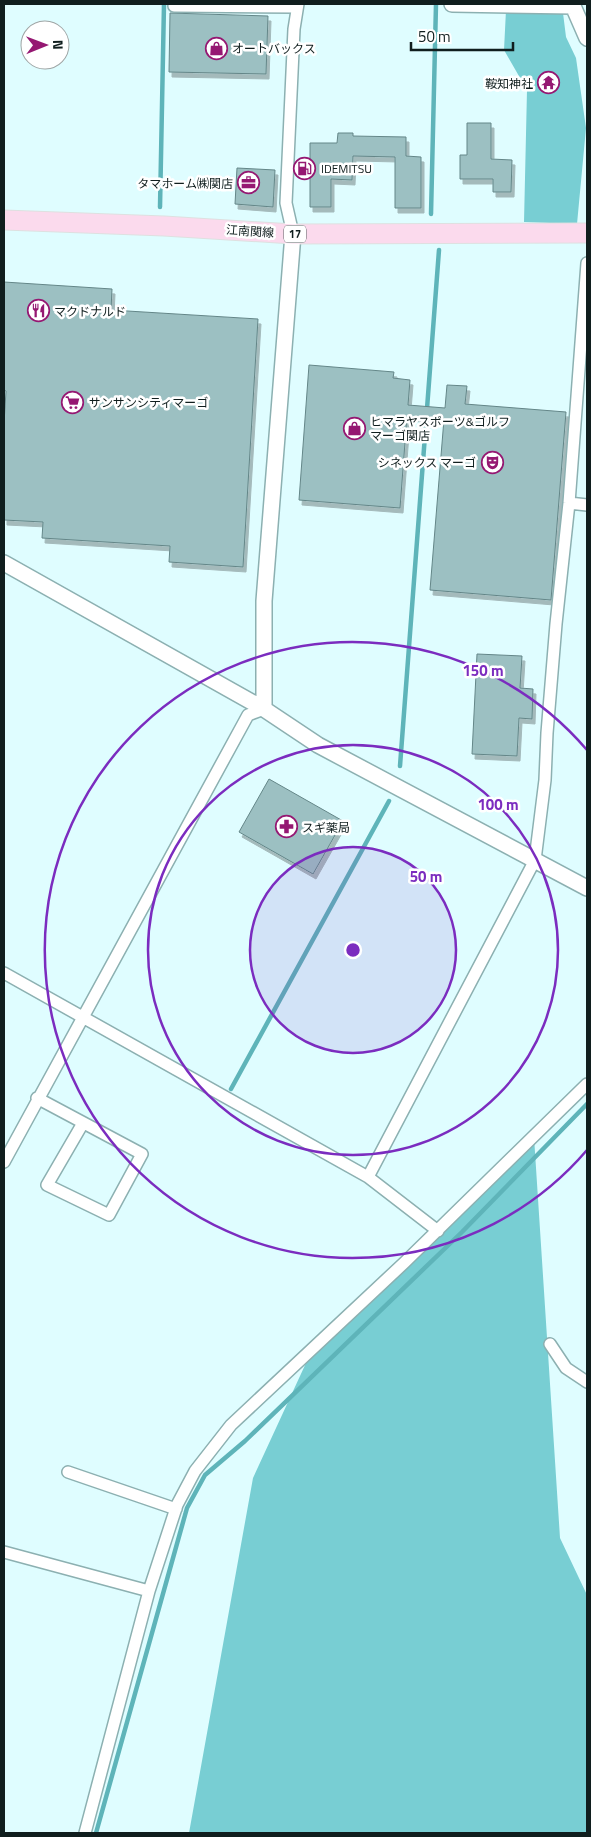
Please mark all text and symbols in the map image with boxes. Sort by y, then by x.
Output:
north arrow [20,20,70,70]
scale bar [411,20,514,52]
text: 50 m [418,25,451,48]
shop icon: オートバックス [204,36,228,60]
place label: オートバックス [232,39,316,58]
text: N [48,40,69,50]
temple icon: 鞍知神社 [537,71,561,95]
place label: 鞍知神社 [485,74,533,93]
fuel station icon: IDEMITSU [293,156,317,180]
place label: IDEMITSU [321,159,372,178]
office icon: タマホーム㈱関店 [237,171,261,195]
place label: タマホーム㈱関店 [137,174,233,193]
street label: 江南関線 [225,220,275,242]
road number: 17 [284,225,306,242]
restaurant icon: マクドナルド [26,299,50,323]
place label: マクドナルド [54,302,126,321]
supermarket icon: サンサンシティマーゴ [61,390,85,414]
place label: サンサンシティマーゴ [89,393,208,412]
place label: ヒマラヤスポーツ&ゴルフ マーゴ関店 [370,412,510,445]
shop icon: ヒマラヤスポーツ&ゴルフ マーゴ関店 [342,416,366,440]
theatre icon: シネックス マーゴ [480,450,504,474]
place label: シネックス マーゴ [378,453,476,472]
text: 150 m [462,659,504,682]
text: 100 m [477,793,519,816]
pharmacy icon: スギ薬局 [274,815,298,839]
place label: スギ薬局 [302,818,350,837]
text: 50 m [410,865,442,888]
centre of rings [344,941,362,959]

